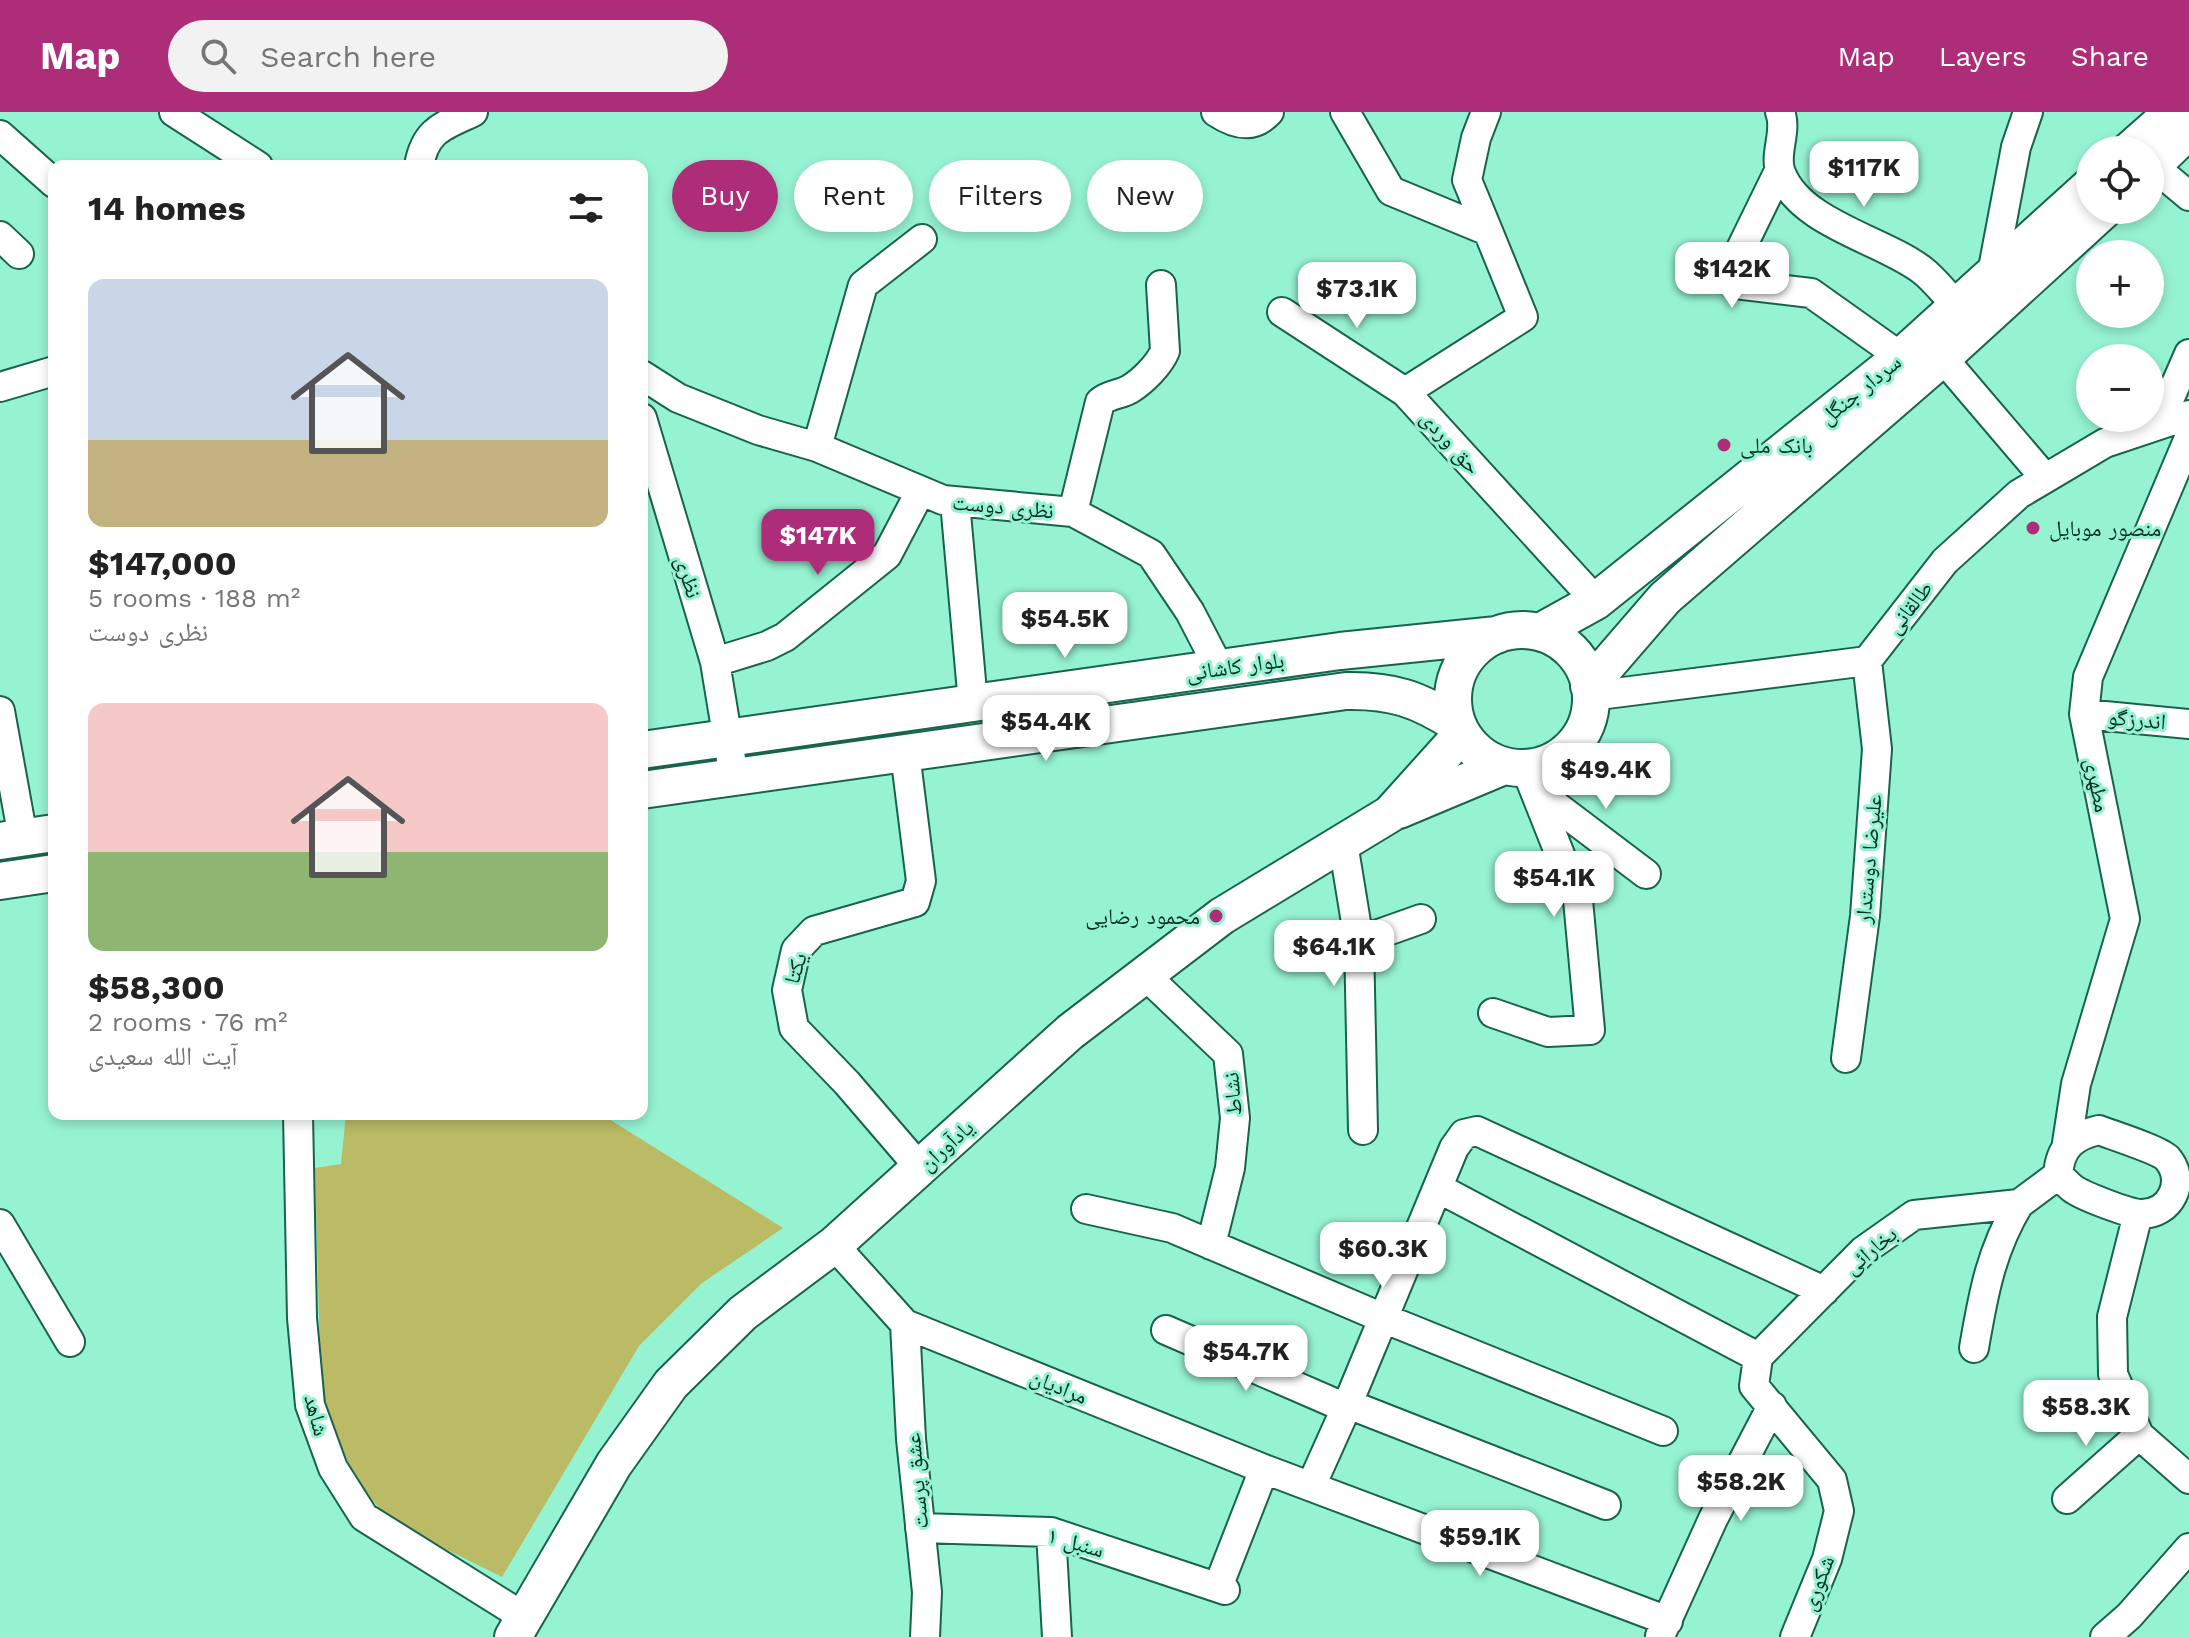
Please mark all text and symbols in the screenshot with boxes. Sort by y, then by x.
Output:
search box [168,20,728,92]
text: Map [40,34,120,78]
icon: search [196,34,240,78]
text: Search here [260,39,436,74]
text: Map [1838,40,1895,73]
text: Layers [1939,40,2027,73]
text: Share [2071,40,2149,73]
map controls [2076,136,2164,432]
button: locate [2076,136,2164,224]
pin: $117K [1808,141,1920,209]
text: $117K [1828,152,1900,182]
chip: Buy [672,160,778,232]
chip: Rent [794,160,913,232]
chip: Filters [929,160,1071,232]
chip: New [1087,160,1203,232]
icon: filters [564,186,608,230]
text: 14 homes [88,188,246,228]
button: + [2076,240,2164,328]
pin: $142K [1676,242,1788,310]
text: $142K [1693,253,1771,283]
pin: $73.1K [1292,262,1422,330]
text: $73.1K [1316,273,1398,303]
icon: home [276,331,420,475]
button: − [2076,344,2164,432]
street label: سردار جنگل [1815,349,1907,430]
street label: حق وردی [1415,405,1486,480]
place label: بانک ملی [1740,433,1813,459]
marker: بانک ملی [1715,436,1733,454]
street label: نظری دوست [951,490,1055,524]
pin: $147K [762,509,874,577]
place label: منصور موبایل [2049,516,2161,542]
marker: منصور موبایل [2024,519,2042,537]
text: $147K [779,520,857,550]
text: $147,000 [88,543,237,583]
street label: نظری [669,553,707,601]
street label: طالقانی [1881,576,1939,639]
text: 5 rooms · 188 m² [88,583,300,613]
pin: $54.5K [1000,592,1130,660]
text: $54.5K [1020,603,1110,633]
text: نظری دوست [88,617,208,647]
street label: بلوار کاشانی [1184,647,1286,687]
pin: $54.4K [981,695,1111,763]
street label: اندرزگو [2107,705,2167,734]
text: $54.4K [1001,706,1091,736]
pin: $49.4K [1541,743,1671,811]
text: $49.4K [1560,754,1652,784]
icon: home [276,755,420,899]
street label: مطهری [2079,756,2115,815]
street label: علیرضا دوستدار [1850,793,1887,926]
pin: $54.1K [1489,851,1619,919]
text: $54.1K [1513,862,1595,892]
place label: محمود رضایی [1085,904,1200,930]
marker: محمود رضایی [1207,907,1225,925]
pin: $64.1K [1269,920,1399,988]
text: $64.1K [1292,931,1376,961]
street label: یکتا [779,949,812,987]
text: $58,300 [88,967,225,1007]
text: 2 rooms · 76 m² [88,1007,287,1037]
text: آیت الله سعیدی [88,1041,238,1071]
street label: نشاط [1218,1071,1247,1117]
street label: یادآوران [914,1114,979,1177]
street label: بخارائی [1839,1221,1902,1280]
pin: $60.3K [1318,1222,1448,1290]
text: $60.3K [1338,1233,1428,1263]
pin: $54.7K [1181,1325,1311,1393]
text: $54.7K [1203,1336,1289,1366]
street label: مرادیان [1026,1364,1091,1410]
pin: $58.3K [2021,1380,2151,1448]
text: $58.3K [2041,1391,2131,1421]
street label: شاهد [299,1392,334,1438]
street label: عشق پرست [900,1432,934,1530]
pin: $58.2K [1676,1455,1806,1523]
text: $58.2K [1696,1466,1786,1496]
pin: $59.1K [1415,1510,1545,1578]
text: $59.1K [1439,1521,1521,1551]
street label: سنبل ۱ [1044,1523,1107,1563]
street label: شکوری [1796,1552,1840,1615]

